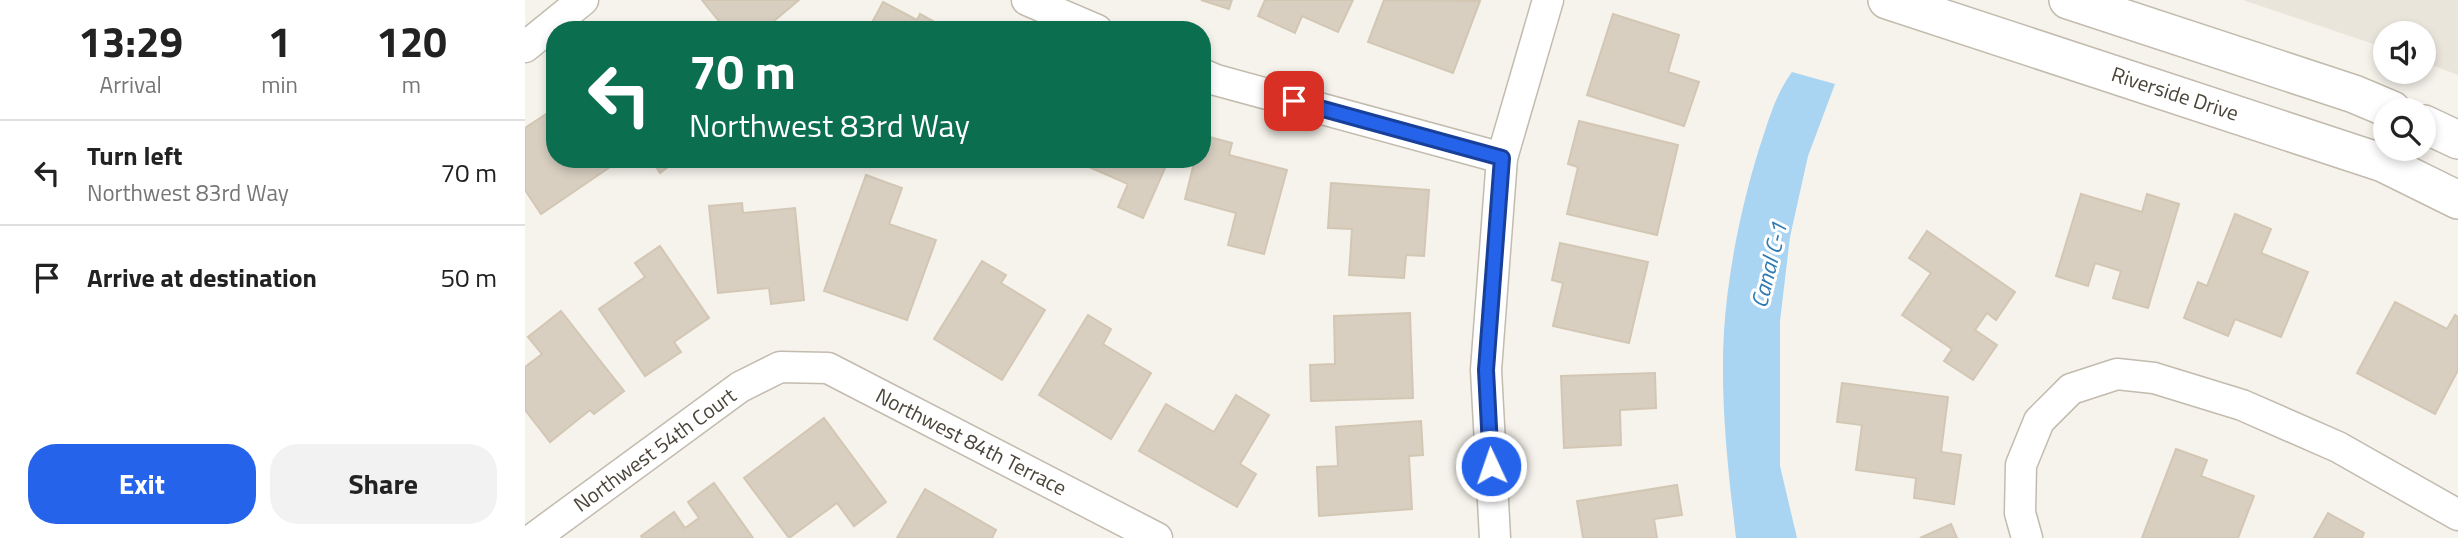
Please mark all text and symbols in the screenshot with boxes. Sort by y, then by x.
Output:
text: 13:29 [78,9,183,73]
text: 1 [268,9,291,73]
text: 120 [376,9,447,73]
map controls [2373,21,2436,161]
button: sound [2373,21,2436,84]
text: 70 m [689,33,796,108]
icon: left [574,49,665,140]
street label: Riverside Drive [2108,57,2243,129]
text: Arrival [99,67,162,102]
text: min [261,67,298,102]
text: m [402,67,421,102]
pin [1264,71,1324,131]
icon: arrive [1275,82,1313,120]
button: search [2373,98,2436,161]
text: Northwest 83rd Way [689,101,970,149]
text: Turn left [87,136,182,175]
text: 70 m [440,153,497,192]
icon: left [28,154,66,192]
text: Northwest 83rd Way [87,175,289,210]
water label: Canal C-1 [1741,218,1796,311]
text: Arrive at destination [87,258,317,297]
text: 50 m [440,258,497,297]
icon: arrive [28,259,66,297]
street label: Northwest 54th Court [566,379,743,519]
street label: Northwest 84th Terrace [870,379,1072,503]
position arrow [1454,429,1528,503]
button: Exit [28,444,256,524]
button: Share [270,444,497,524]

